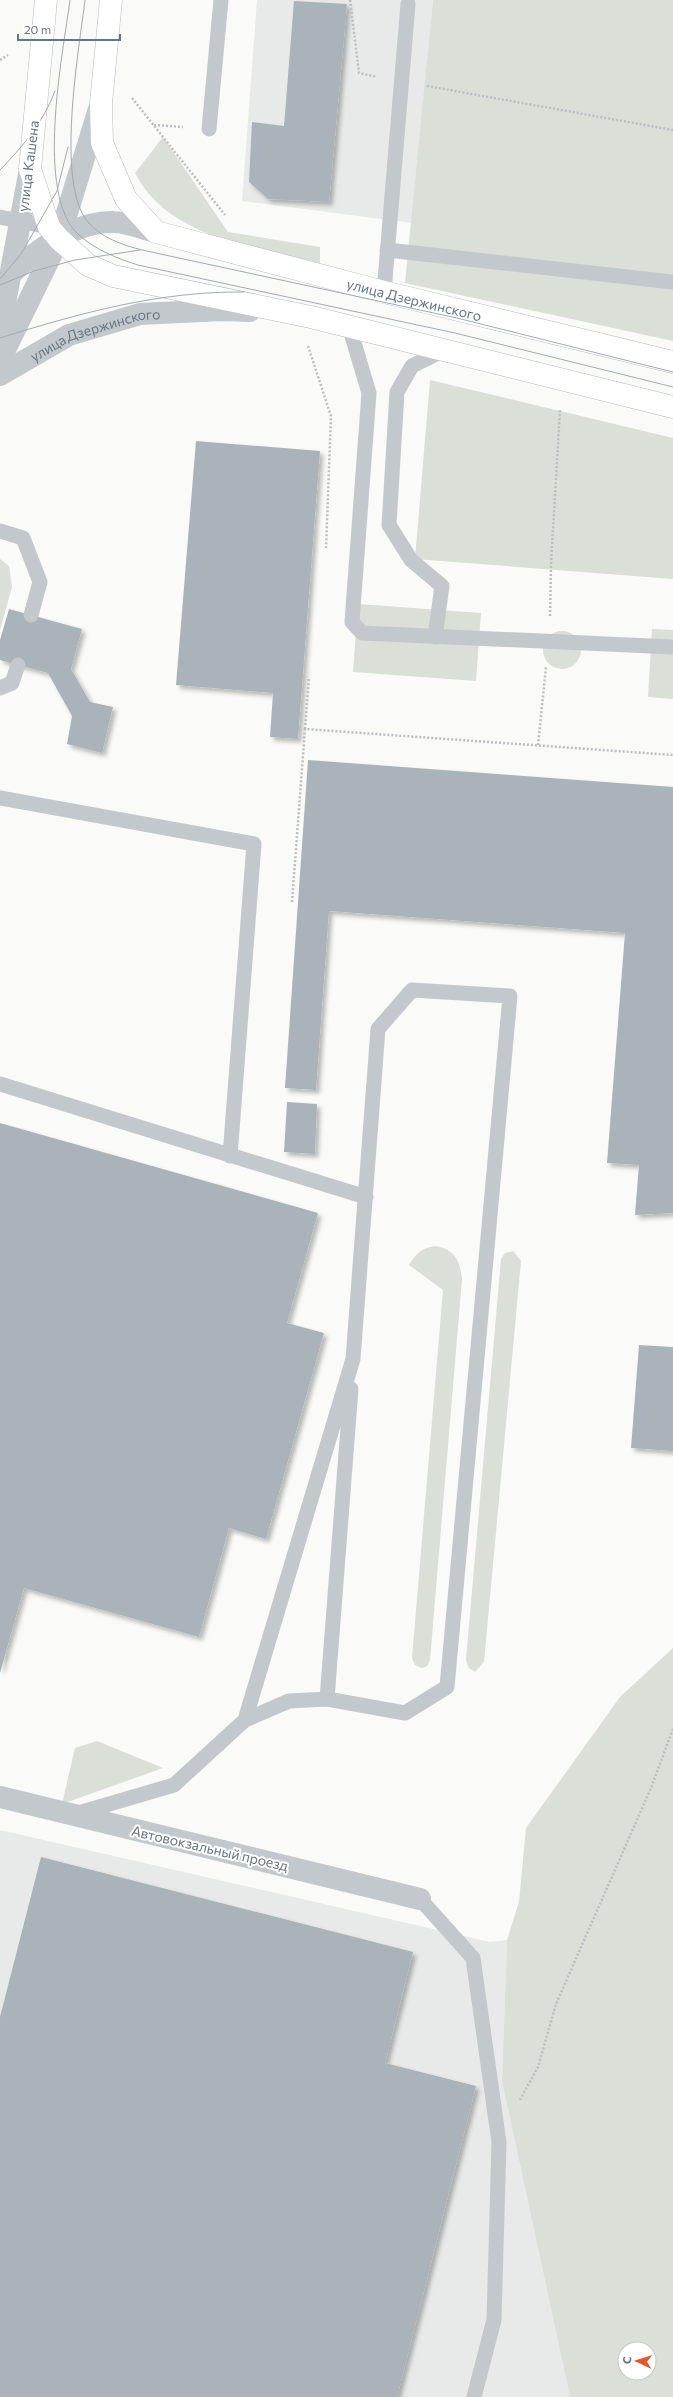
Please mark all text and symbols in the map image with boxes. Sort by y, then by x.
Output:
scale bar [18,16,120,42]
text: 20 m [24,22,51,36]
street label: улица Кашена [14,119,42,213]
street label: улица Дзержинского [345,274,483,324]
street label: улица Дзержинского [27,305,161,364]
street label: Автовокзальный проезд [130,1822,290,1874]
north arrow [617,2341,657,2381]
text: С [620,2356,633,2364]

